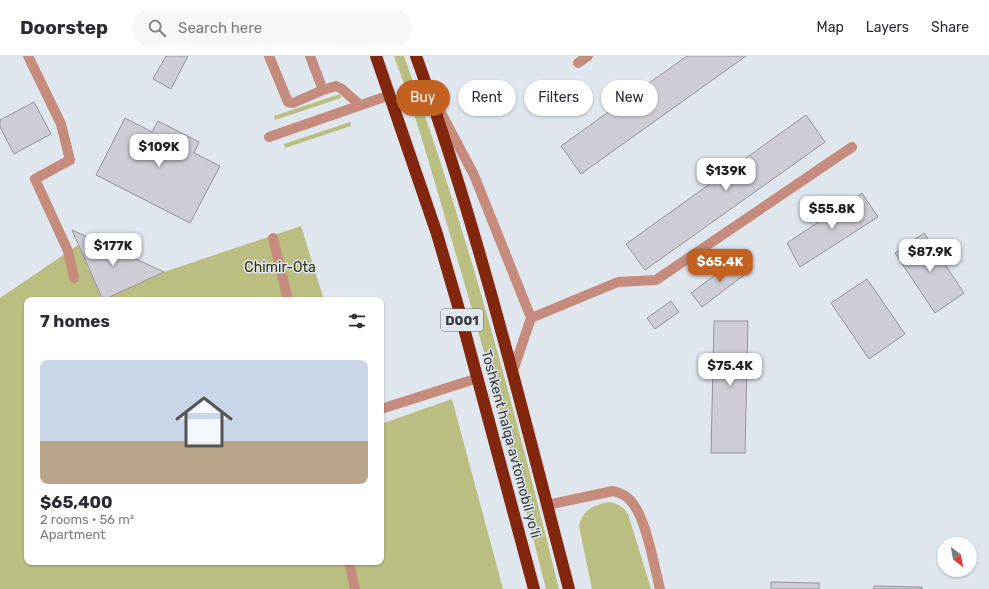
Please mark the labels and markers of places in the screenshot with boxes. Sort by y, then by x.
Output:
pin: $109K [131,134,187,168]
pin: $139K [698,158,754,192]
pin: $55.8K [799,196,865,230]
pin: $177K [85,233,141,267]
pin: $87.9K [897,239,963,273]
pin: $65.4K [687,249,753,283]
pin: $75.4K [697,353,763,387]

